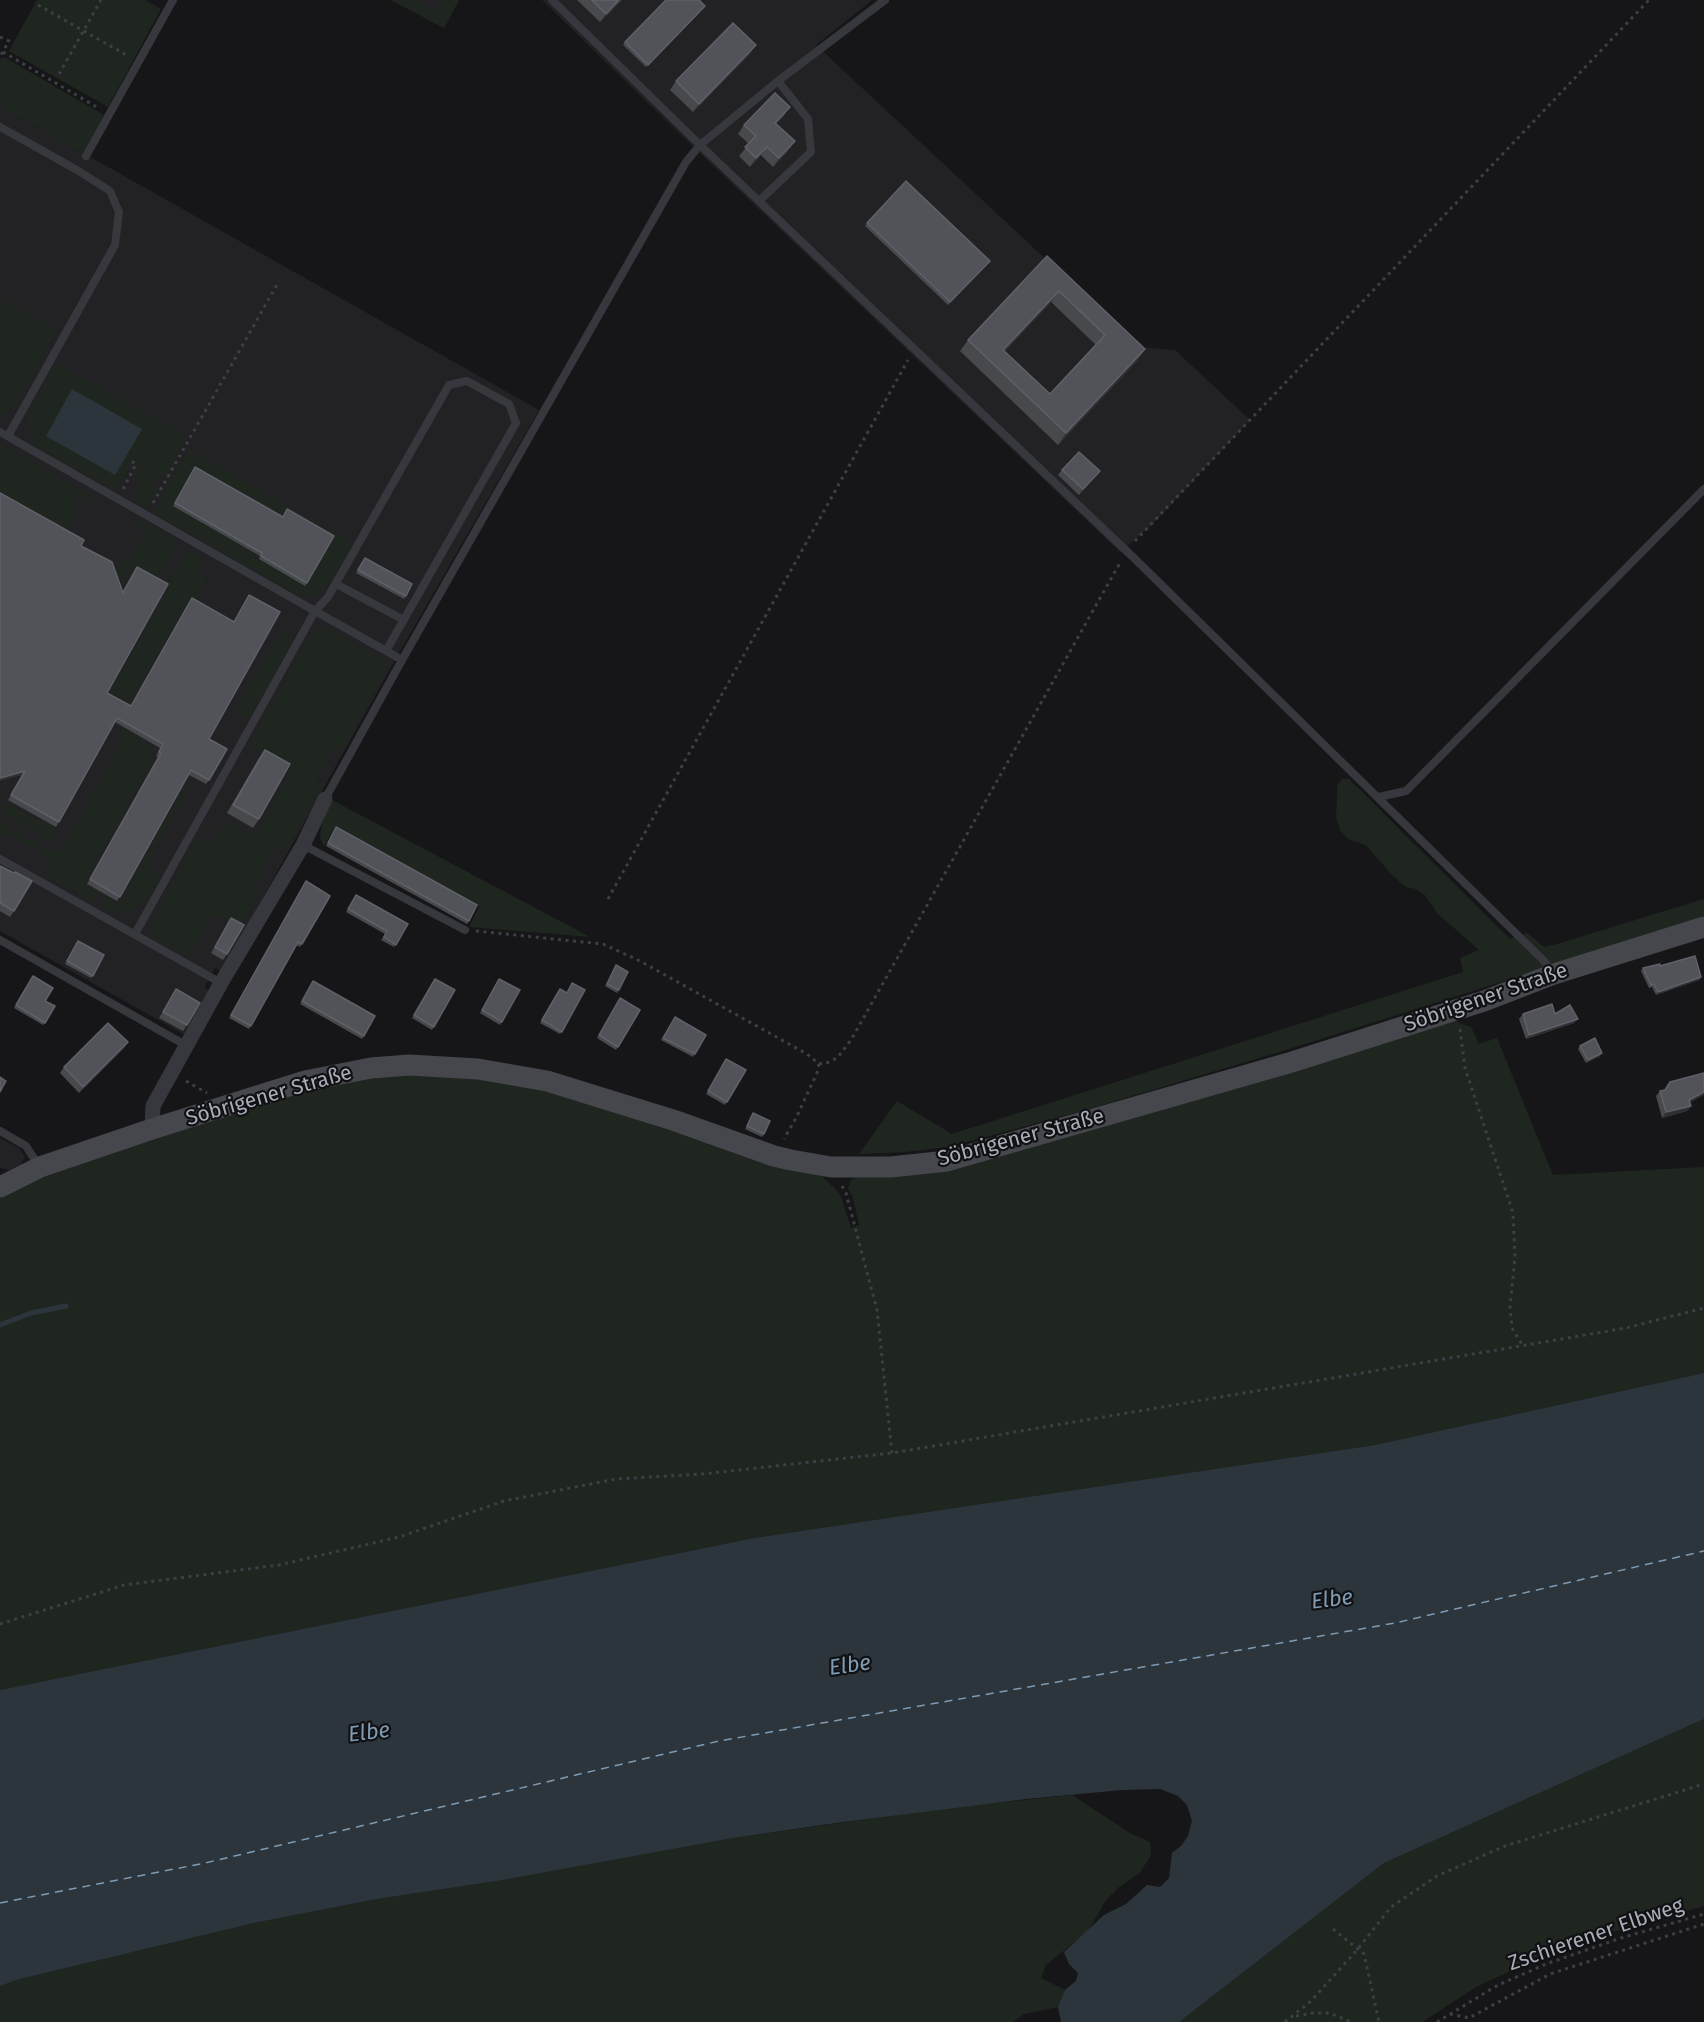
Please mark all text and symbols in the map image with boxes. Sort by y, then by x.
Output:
street label: Söbrigener Straße [1401,958,1571,1038]
street label: Söbrigener Straße [183,1060,355,1132]
street label: Söbrigener Straße [935,1104,1107,1172]
water label: Elbe [1310,1584,1354,1616]
water label: Elbe [827,1650,873,1682]
water label: Elbe [347,1717,391,1749]
street label: Zschierener Elbweg [1505,1893,1687,1977]

